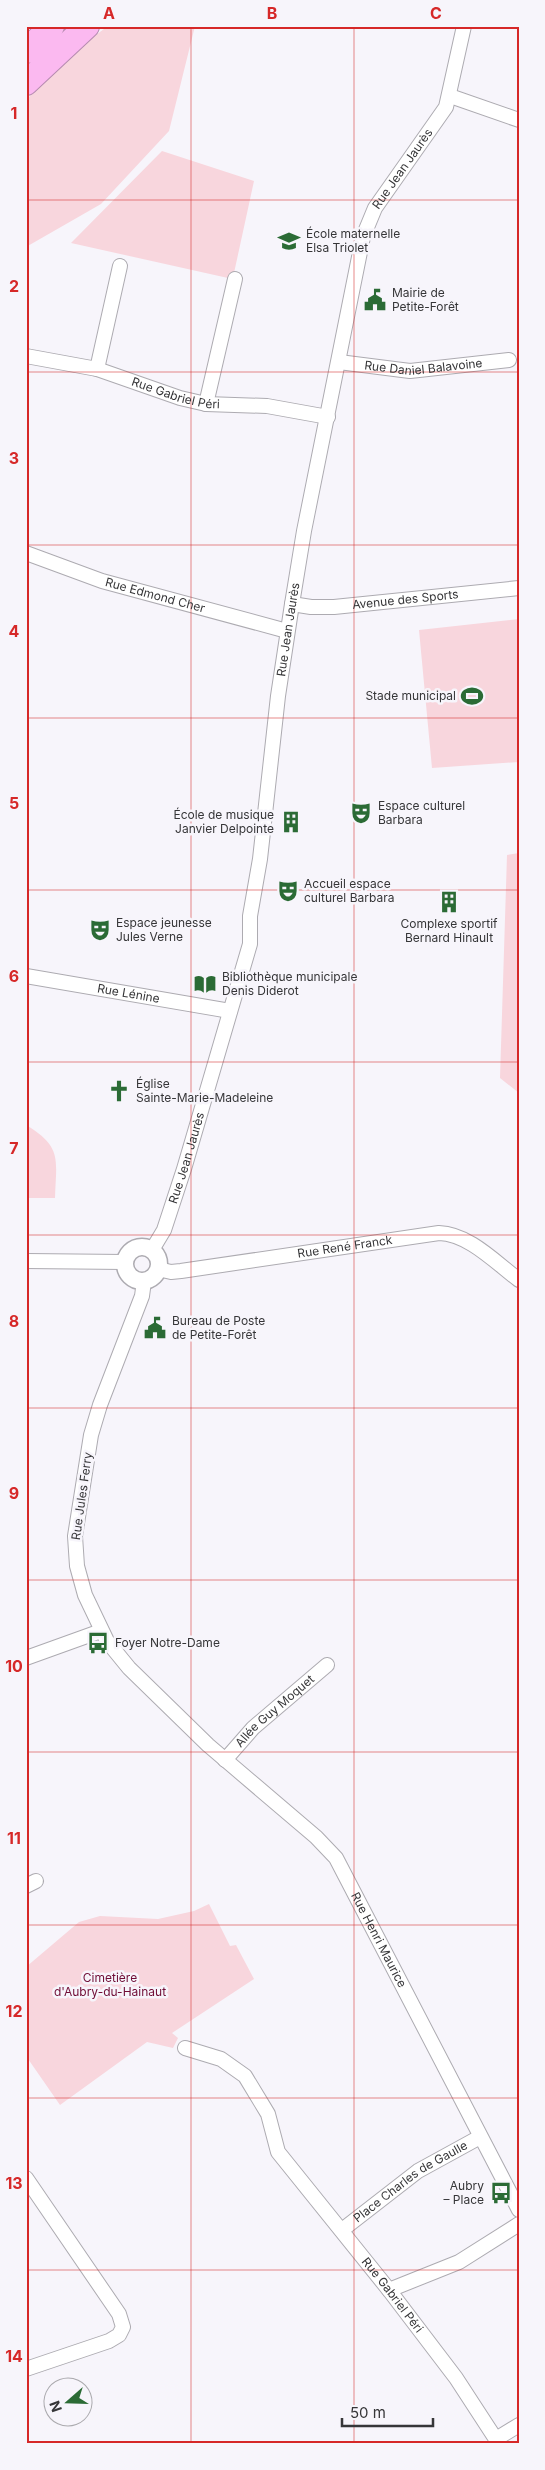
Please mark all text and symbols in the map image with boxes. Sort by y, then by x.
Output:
text: A [103,3,115,23]
text: B [267,3,277,23]
text: C [430,3,442,23]
text: 1 [11,103,17,123]
street label: Rue Jean Jaurès [369,125,436,212]
place label: École maternelle Elsa Triolet [306,226,400,255]
school or university icon: École maternelle Elsa Triolet [276,228,302,254]
text: 2 [9,276,19,296]
place label: Mairie de Petite-Forêt [392,285,459,314]
public building icon: Mairie de Petite-Forêt [362,287,388,313]
street label: Rue Daniel Balavoine [364,355,483,378]
street label: Rue Gabriel Péri [130,374,220,411]
text: 3 [9,448,19,468]
street label: Rue Edmond Cher [104,574,207,616]
street label: Rue Jean Jaurès [273,582,302,678]
street label: Avenue des Sports [351,586,459,612]
text: 4 [9,621,20,641]
sports icon: Stade municipal [459,683,485,709]
place label: Stade municipal [365,688,456,703]
text: 5 [9,793,19,813]
place label: Espace culturel Barbara [378,798,465,827]
theatre icon: Espace culturel Barbara [348,800,374,826]
place label: École de musique Janvier Delpointe [173,807,274,836]
building icon: École de musique Janvier Delpointe [278,809,304,835]
place label: Accueil espace culturel Barbara [304,876,394,905]
theatre icon: Accueil espace culturel Barbara [275,878,301,904]
building icon: Complexe sportif Bernard Hinault [436,889,462,915]
place label: Espace jeunesse Jules Verne [116,915,212,944]
place label: Complexe sportif Bernard Hinault [401,916,498,945]
theatre icon: Espace jeunesse Jules Verne [87,917,113,943]
text: 6 [9,966,19,986]
place label: Bibliothèque municipale Denis Diderot [222,969,357,998]
library icon: Bibliothèque municipale Denis Diderot [192,971,218,997]
street label: Rue Lénine [96,980,161,1006]
place label: Église Sainte-Marie-Madeleine [136,1076,273,1105]
church icon: Église Sainte-Marie-Madeleine [106,1078,132,1104]
street label: Rue Jean Jaurès [165,1110,207,1205]
text: 7 [9,1138,19,1158]
street label: Rue René Franck [296,1232,394,1261]
text: 8 [9,1311,19,1331]
place label: Bureau de Poste de Petite-Forêt [172,1313,265,1342]
public building icon: Bureau de Poste de Petite-Forêt [142,1315,168,1341]
street label: Rue Jules Ferry [68,1451,95,1541]
text: 9 [9,1483,19,1503]
bus stop icon: Foyer Notre-Dame [85,1630,111,1656]
place label: Foyer Notre-Dame [115,1635,220,1650]
text: 10 [5,1656,23,1676]
street label: Allée Guy Moquet [232,1671,317,1750]
text: 11 [7,1828,21,1848]
street label: Rue Henri Maurice [348,1889,410,1990]
park label: Cimetière d'Aubry-du-Hainaut [54,1970,166,1999]
text: 12 [6,2001,22,2021]
street label: Place Charles de Gaulle [350,2137,470,2225]
text: 13 [5,2173,23,2193]
place label: Aubry – Place [443,2178,484,2207]
bus stop icon: Aubry – Place [488,2180,514,2206]
street label: Rue Gabriel Péri [359,2254,427,2336]
text: 14 [5,2346,23,2366]
north arrow [42,2378,92,2428]
scale bar [342,2395,434,2427]
text: N [46,2399,65,2415]
text: 50 m [350,2403,386,2422]

